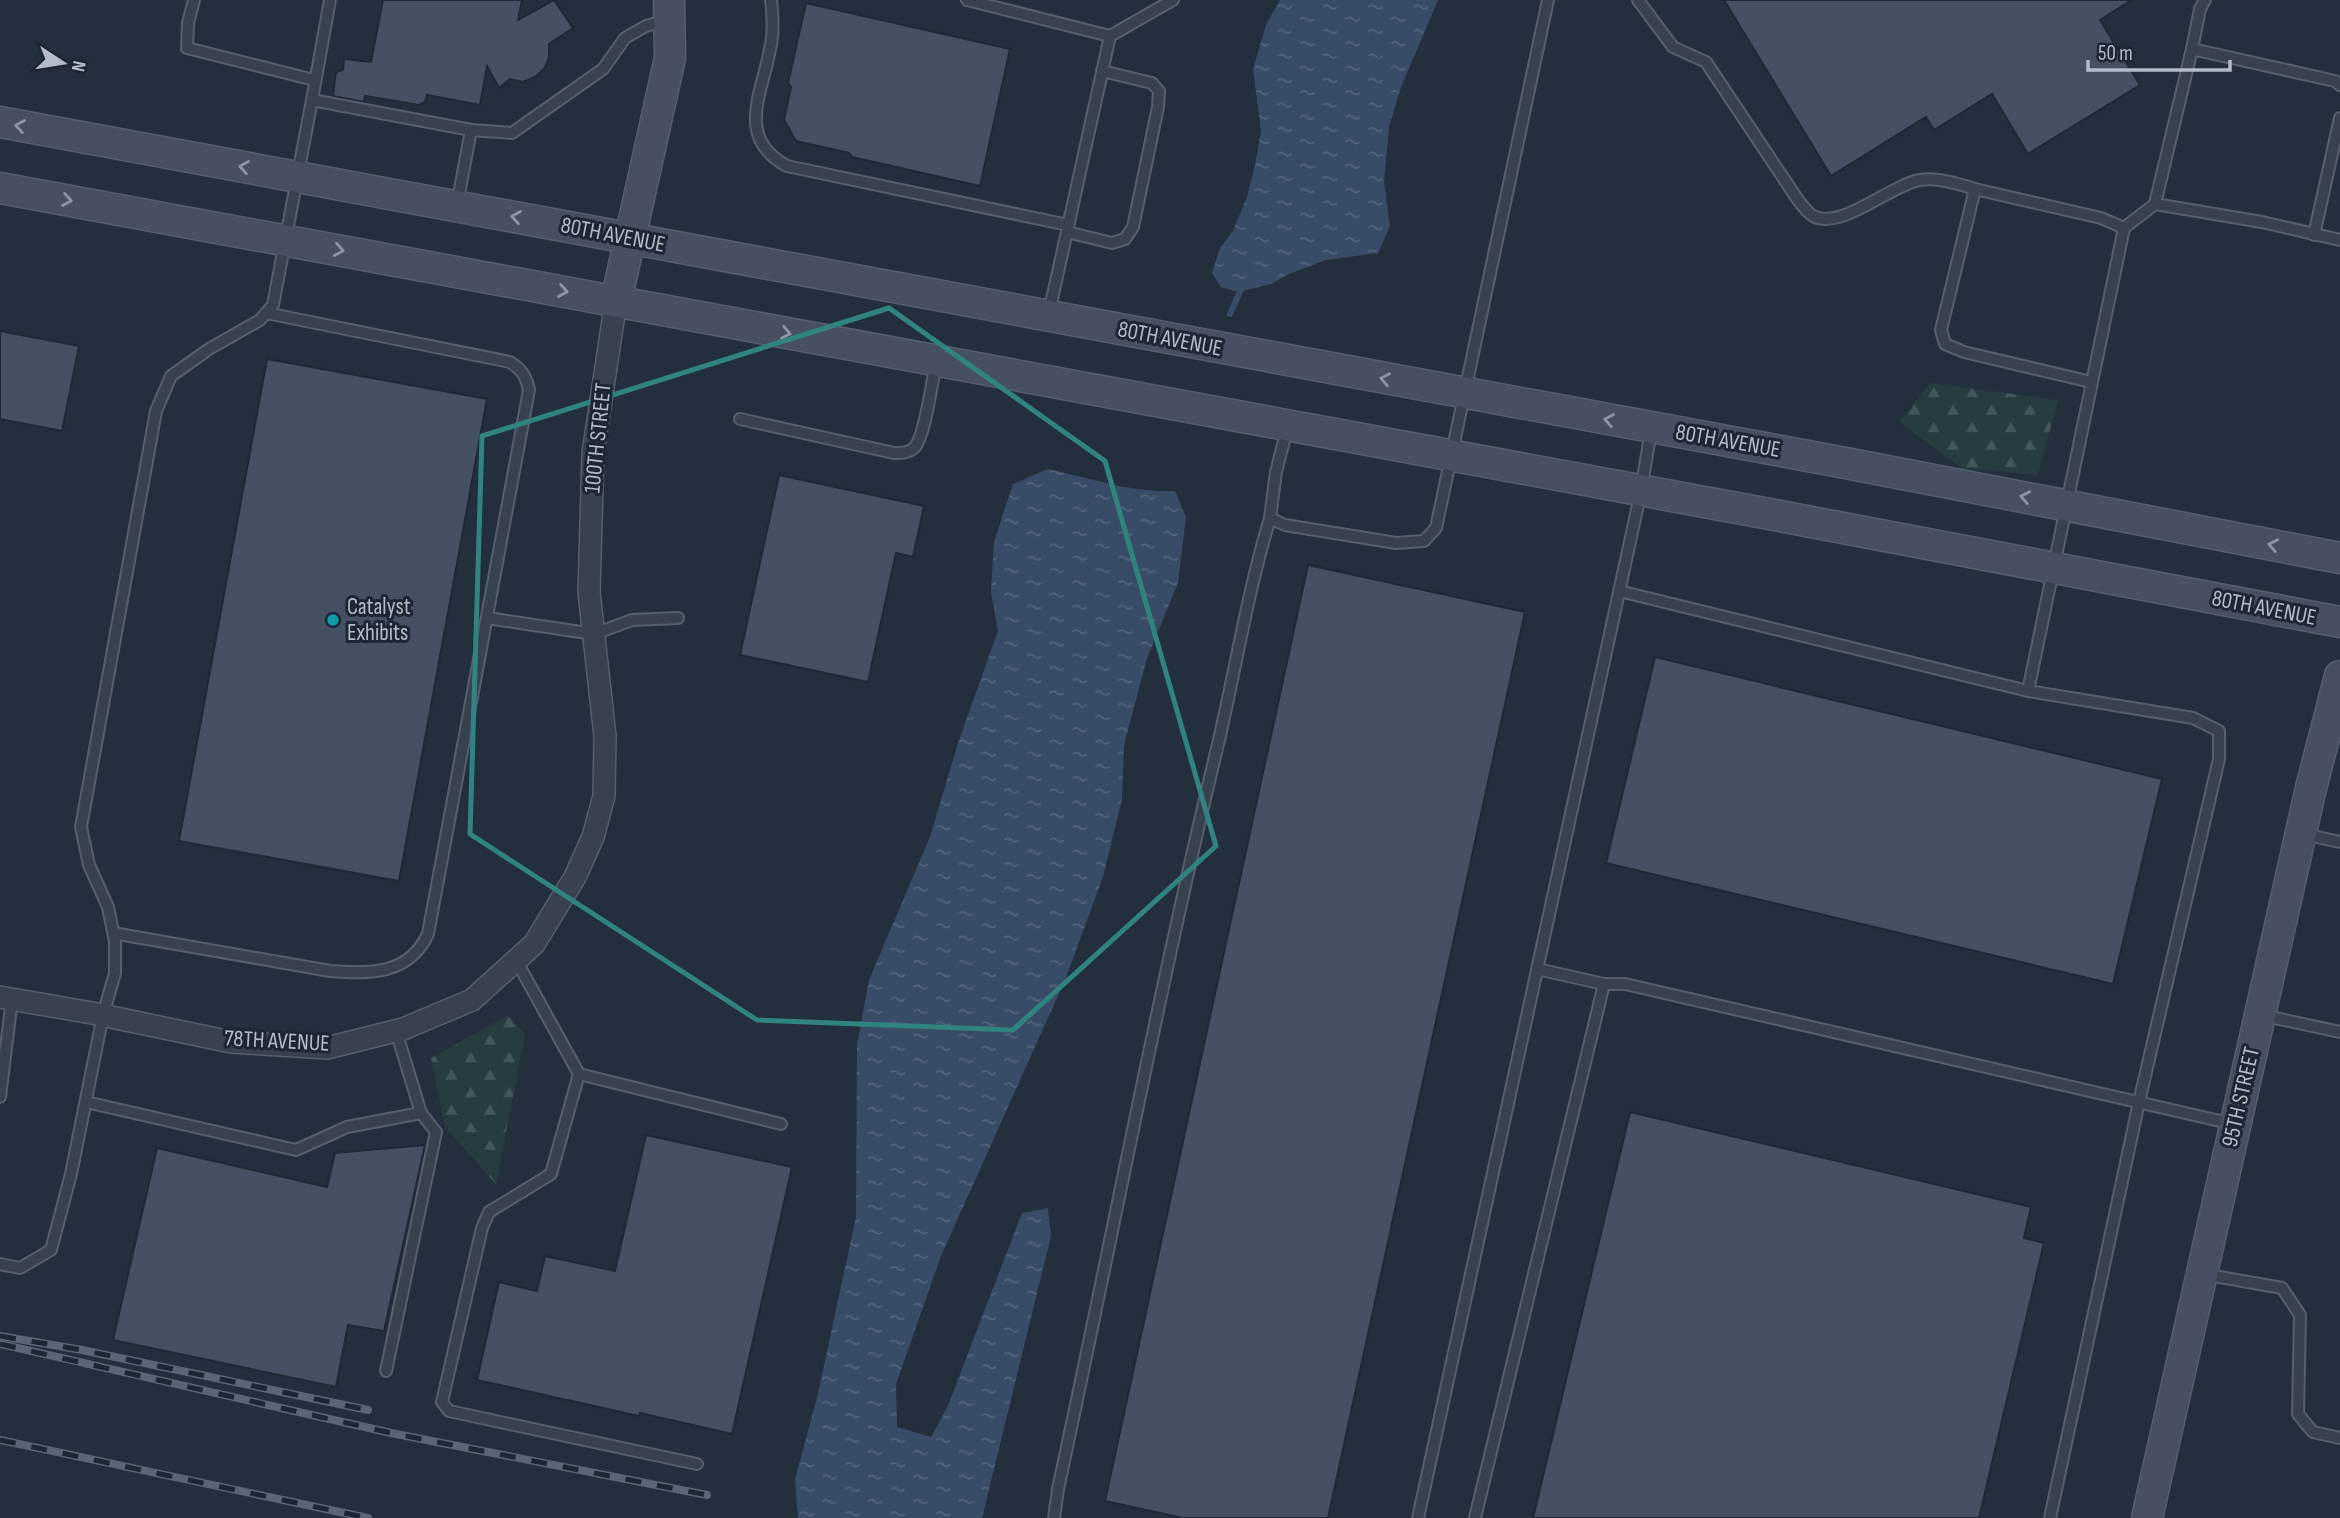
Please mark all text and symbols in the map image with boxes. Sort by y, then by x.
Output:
north arrow [28,28,98,98]
scale bar [2088,28,2230,72]
text: 50 m [2098,41,2133,66]
text: N [66,59,90,74]
one-way arrow [15,119,26,134]
one-way arrow [238,160,250,175]
one-way arrow [61,192,73,207]
one-way arrow [510,210,522,225]
street label: 80TH AVENUE [558,211,668,259]
one-way arrow [333,242,345,257]
one-way arrow [557,283,569,298]
street label: 80TH AVENUE [1115,315,1225,363]
one-way arrow [781,325,792,340]
one-way arrow [1379,372,1391,387]
street label: 100TH STREET [578,382,618,494]
one-way arrow [1603,413,1615,428]
street label: 80TH AVENUE [1673,418,1783,464]
one-way arrow [2020,490,2031,505]
one-way arrow [2267,538,2279,553]
street label: 80TH AVENUE [2209,584,2319,632]
place label: Catalyst Exhibits [347,593,411,647]
marker: Catalyst Exhibits [325,612,341,628]
street label: 78TH AVENUE [224,1024,330,1058]
street label: 95TH STREET [2216,1044,2266,1150]

